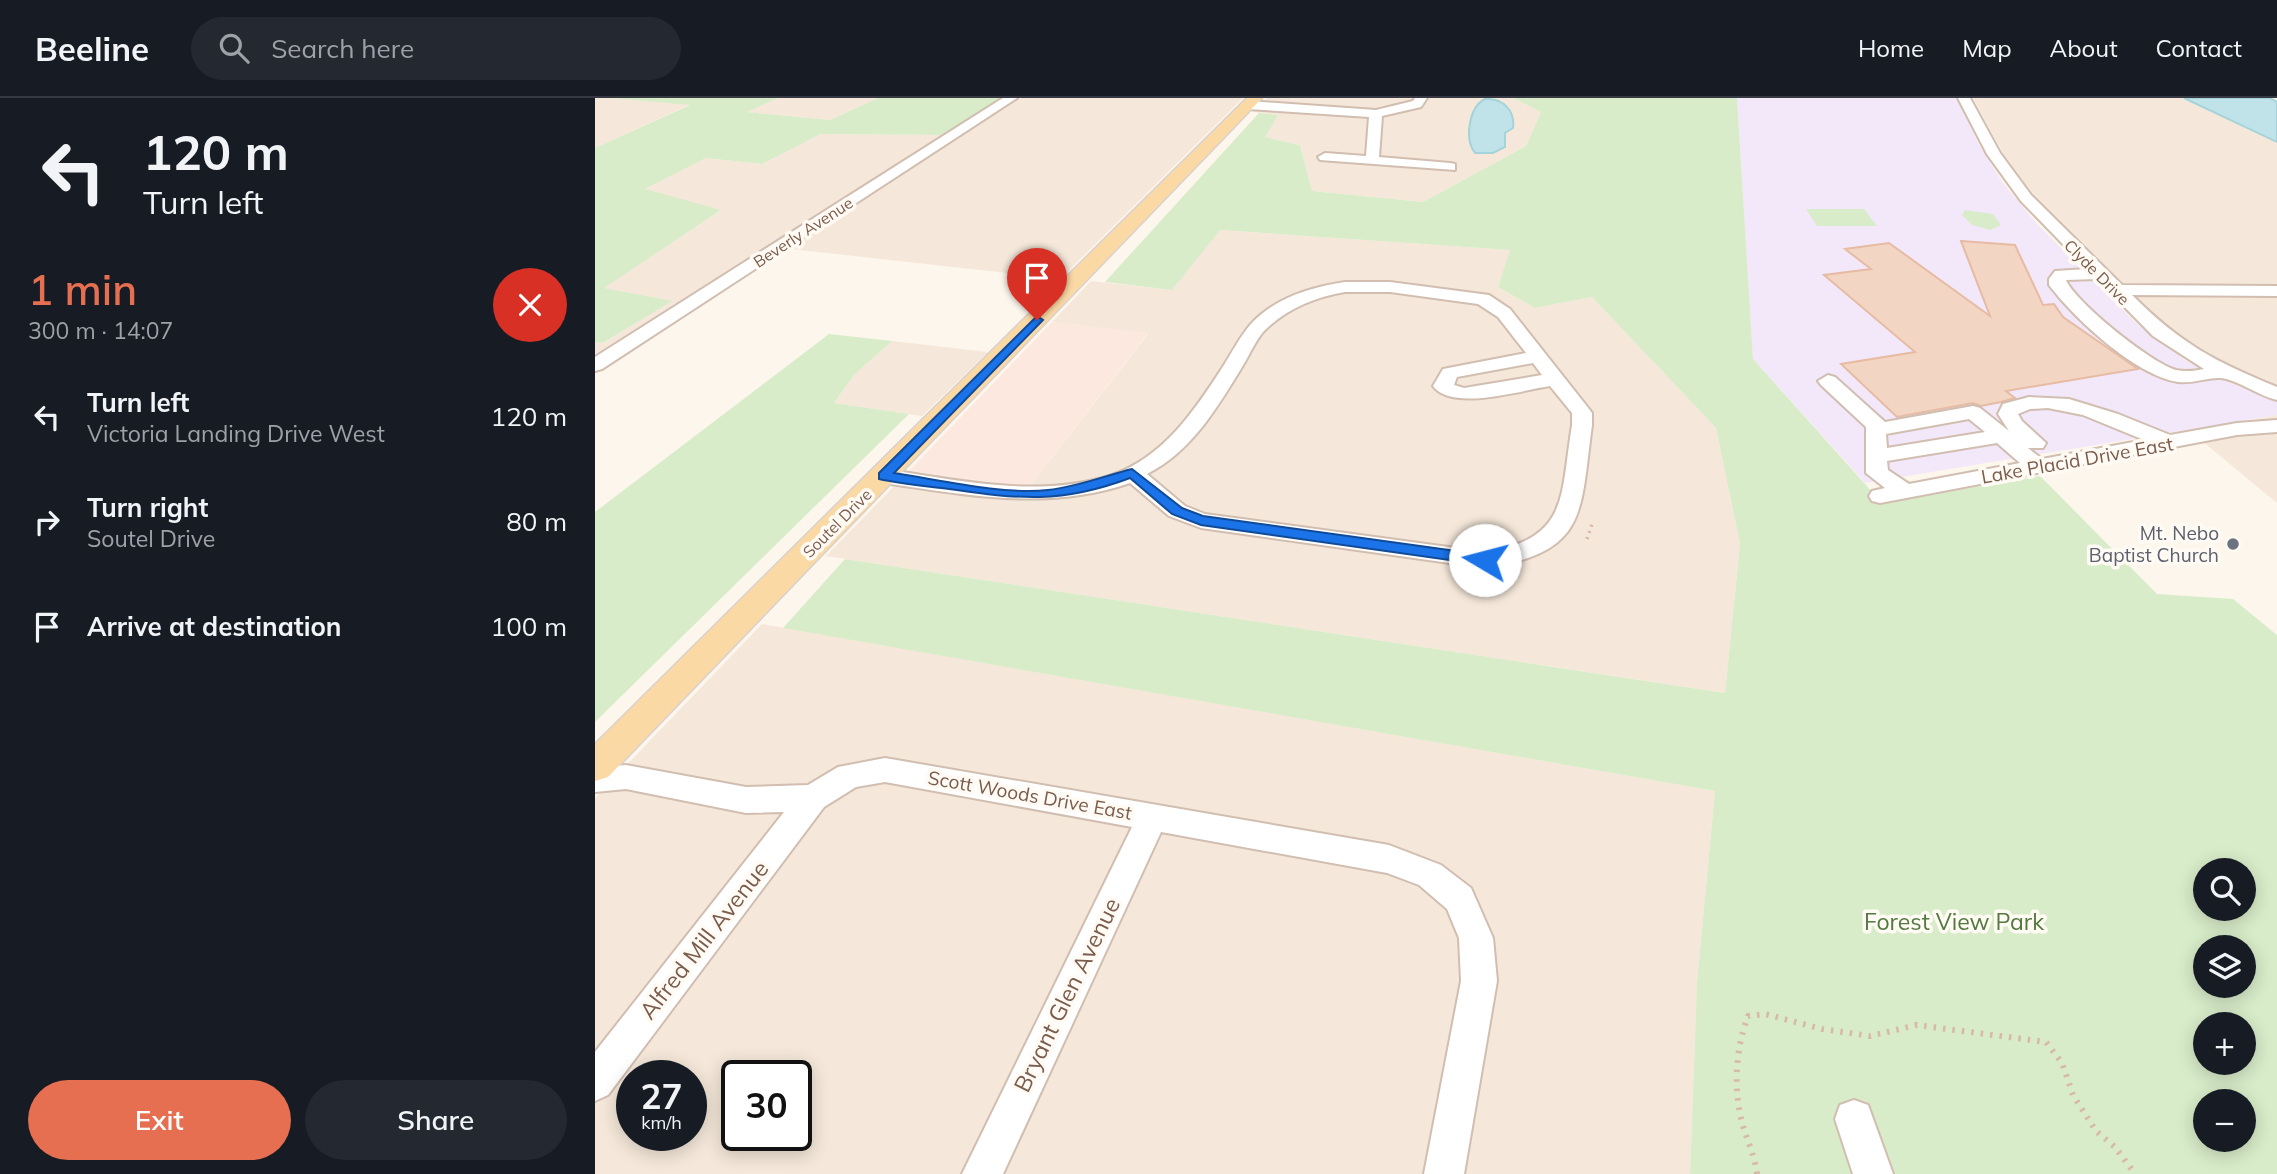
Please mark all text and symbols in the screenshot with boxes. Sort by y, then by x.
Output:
search box [191,17,681,80]
text: Beeline [35,28,149,69]
icon: search [215,29,253,67]
text: Search here [271,32,414,65]
text: Home [1858,33,1924,63]
text: Map [1962,33,2012,63]
text: About [2050,33,2118,63]
text: Contact [2156,33,2242,63]
text: 120 m [143,121,289,182]
icon: left [28,126,119,217]
text: Turn left [143,182,263,222]
street label: Beverly Avenue [750,192,856,272]
street label: Clyde Drive [2060,235,2134,309]
pin [1007,248,1067,320]
icon: arrive [1018,259,1056,297]
text: 1 min [28,263,137,316]
button: close [493,268,567,342]
text: 300 m · 14:07 [28,316,173,345]
text: Turn left [87,386,189,419]
icon: left [28,398,66,436]
text: 120 m [491,400,567,433]
text: Victoria Landing Drive West [87,419,385,448]
street label: Lake Placid Drive East [1979,431,2175,489]
street label: Soutel Drive [798,484,876,562]
text: Turn right [87,491,208,524]
icon: right [28,503,66,541]
text: 80 m [506,505,567,538]
place label: Mt. Nebo Baptist Church [2089,521,2219,567]
position arrow [1448,523,1522,597]
text: Soutel Drive [87,524,215,553]
marker: Mt. Nebo Baptist Church [2225,536,2241,552]
icon: arrive [28,608,66,646]
text: Arrive at destination [87,610,342,643]
text: 100 m [491,610,567,643]
street label: Scott Woods Drive East [926,765,1134,825]
street label: Alfred Mill Avenue [633,855,774,1025]
map controls [2193,858,2256,1152]
button: search [2193,858,2256,921]
street label: Bryant Glen Avenue [1007,893,1126,1097]
park label: Forest View Park [1864,907,2045,936]
button: layers [2193,935,2256,998]
button: + [2193,1012,2256,1075]
speed limit sign: 30 [721,1060,812,1151]
text: 27 [640,1074,683,1118]
button: Exit [28,1080,291,1160]
button: Share [305,1080,567,1160]
button: − [2193,1089,2256,1152]
text: km/h [641,1111,682,1134]

